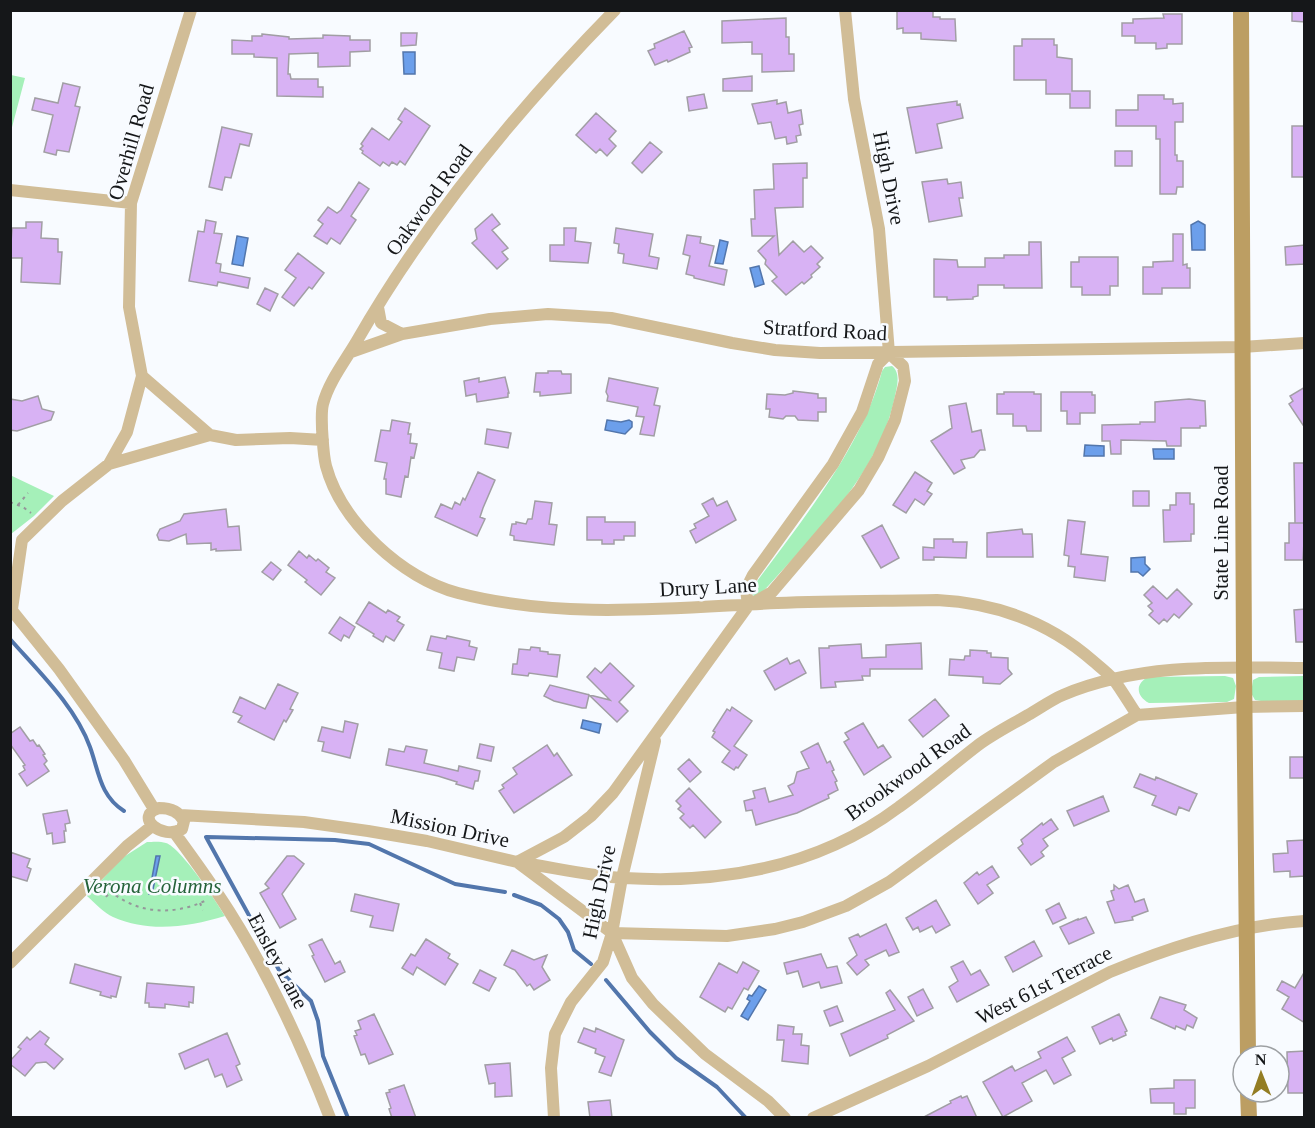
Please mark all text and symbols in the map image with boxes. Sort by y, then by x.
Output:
street label: Overhill Road [103,81,159,203]
street label: High Drive [868,129,910,227]
street label: Oakwood Road [381,139,478,260]
street label: Stratford Road [762,315,888,345]
street label: State Line Road [1209,465,1233,601]
street label: Drury Lane [659,572,757,602]
street label: Brookwood Road [841,718,976,825]
street label: Mission Drive [388,804,512,852]
street label: High Drive [577,843,621,941]
park label: Verona Columns [83,874,221,898]
street label: Ensley Lane [243,909,313,1013]
street label: West 61st Terrace [972,940,1116,1030]
north arrow [1231,1044,1291,1104]
text: N [1255,1051,1267,1068]

